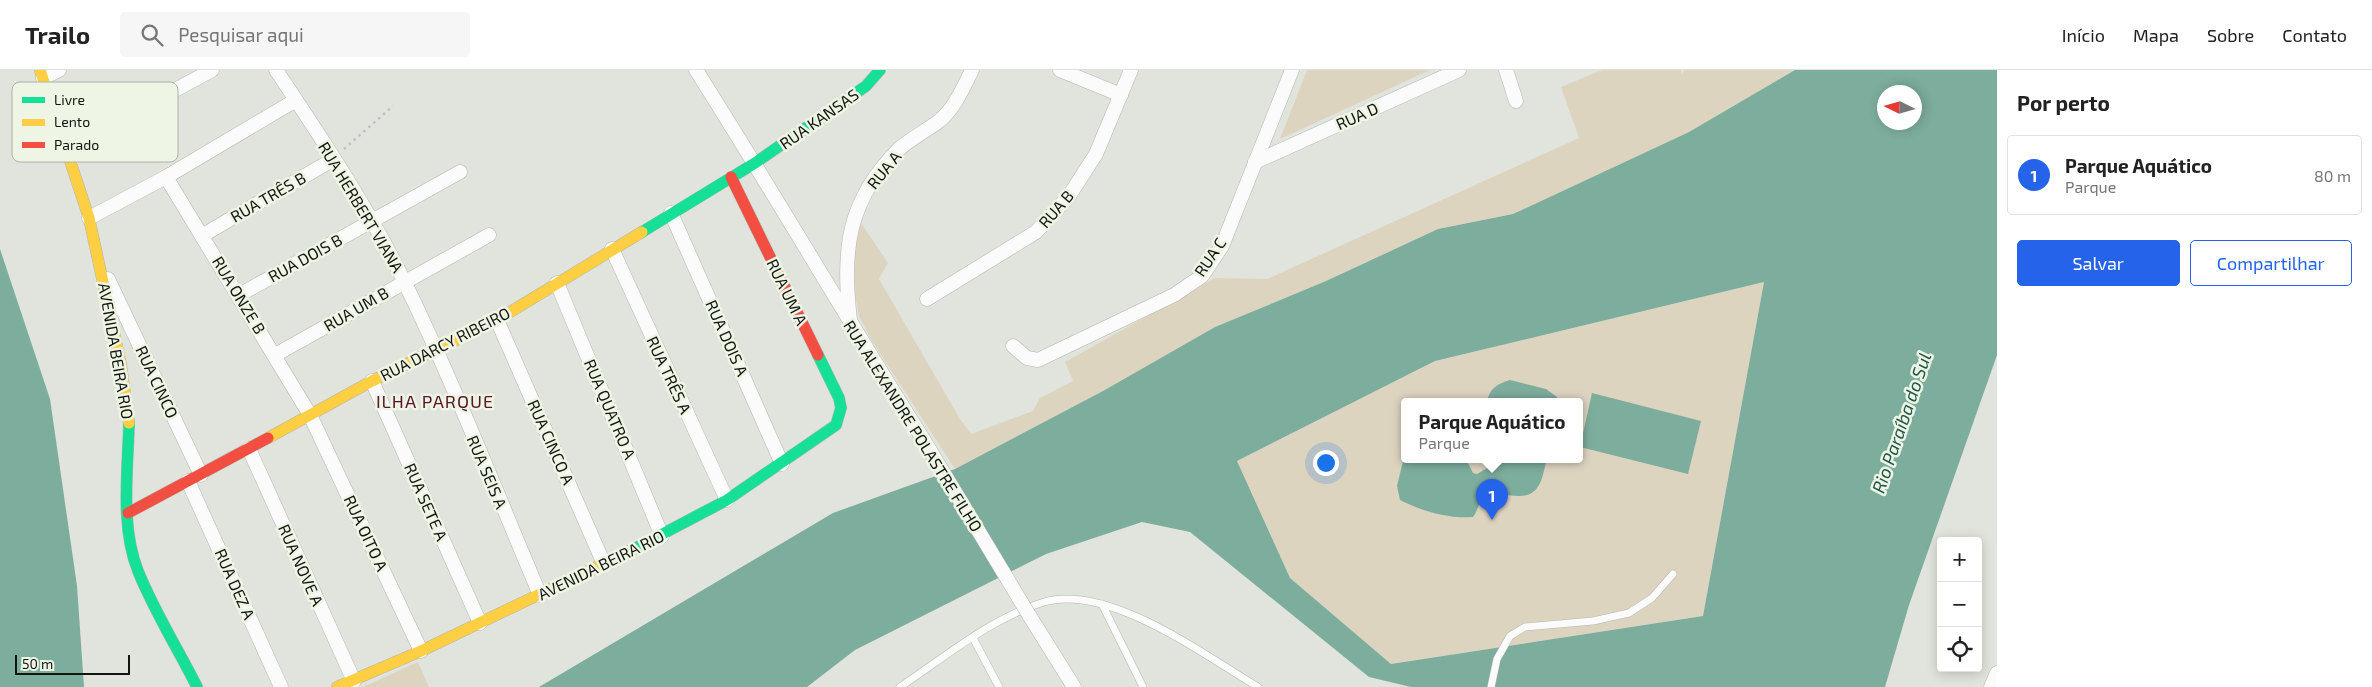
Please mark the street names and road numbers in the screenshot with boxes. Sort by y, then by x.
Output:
street label: RUA KANSAS [775,84,862,153]
street label: RUA D [1333,98,1381,133]
street label: RUA HERBERT VIANA [315,138,408,276]
street label: RUA A [863,147,905,192]
street label: RUA TRÊS B [227,167,309,226]
street label: RUA B [1034,186,1077,231]
street label: RUA DOIS B [264,229,345,286]
street label: RUA C [1190,234,1229,280]
street label: RUA ONZE B [209,253,270,337]
street label: RUA UM A [763,256,812,328]
street label: AVENIDA BEIRA RIO [95,281,138,421]
street label: RUA UM B [320,282,392,335]
street label: RUA DOIS A [702,297,753,379]
street label: RUA DARCY RIBEIRO [377,303,513,385]
street label: RUA ALEXANDRE POLASTRE FILHO [840,316,987,535]
street label: RUA TRÊS A [643,333,696,417]
street label: RUA CINCO [132,342,183,421]
street label: RUA QUATRO A [580,356,640,462]
street label: RUA CINCO A [524,396,579,487]
street label: RUA SEIS A [464,432,511,511]
street label: RUA SETE A [401,460,452,544]
street label: RUA OITO A [341,492,392,574]
street label: RUA NOVE A [275,521,328,609]
street label: AVENIDA BEIRA RIO [535,526,667,603]
street label: RUA DEZ A [211,545,259,622]

